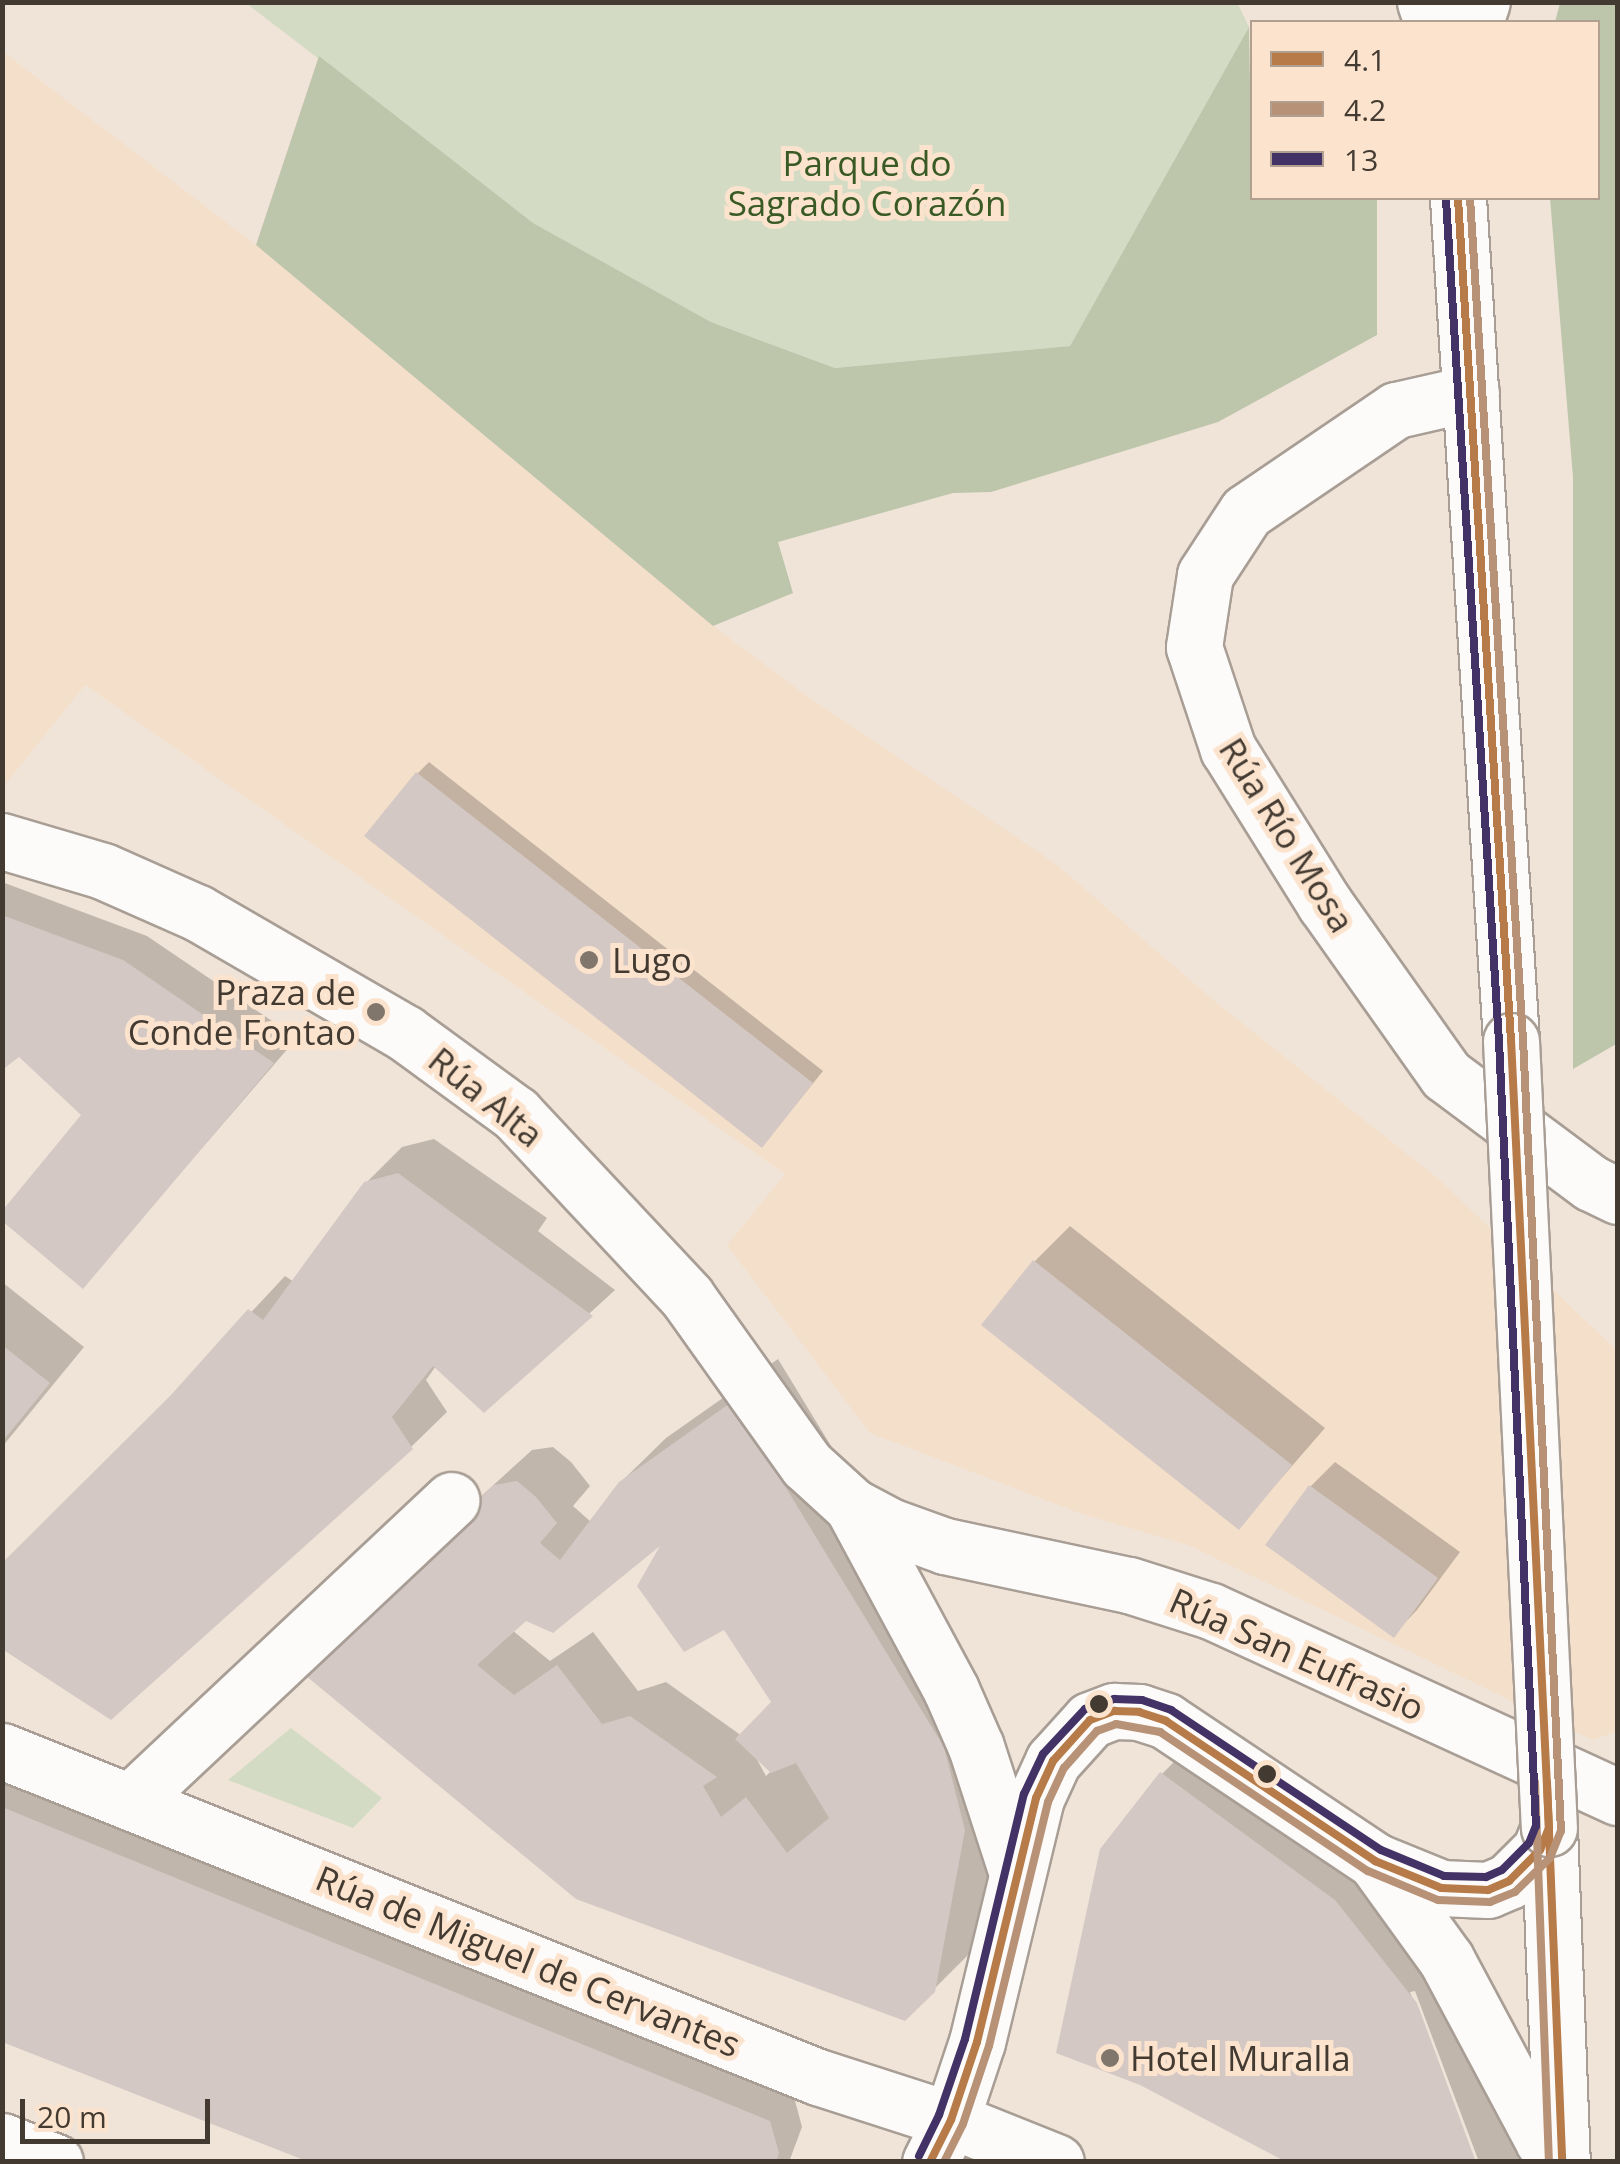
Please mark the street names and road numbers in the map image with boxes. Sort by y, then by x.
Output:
street label: Rúa Río Mosa [1211,730,1363,940]
street label: Rúa Alta [421,1038,551,1156]
street label: Rúa San Eufrasio [1163,1579,1431,1729]
street label: Rúa de Miguel de Cervantes [310,1857,746,2065]

